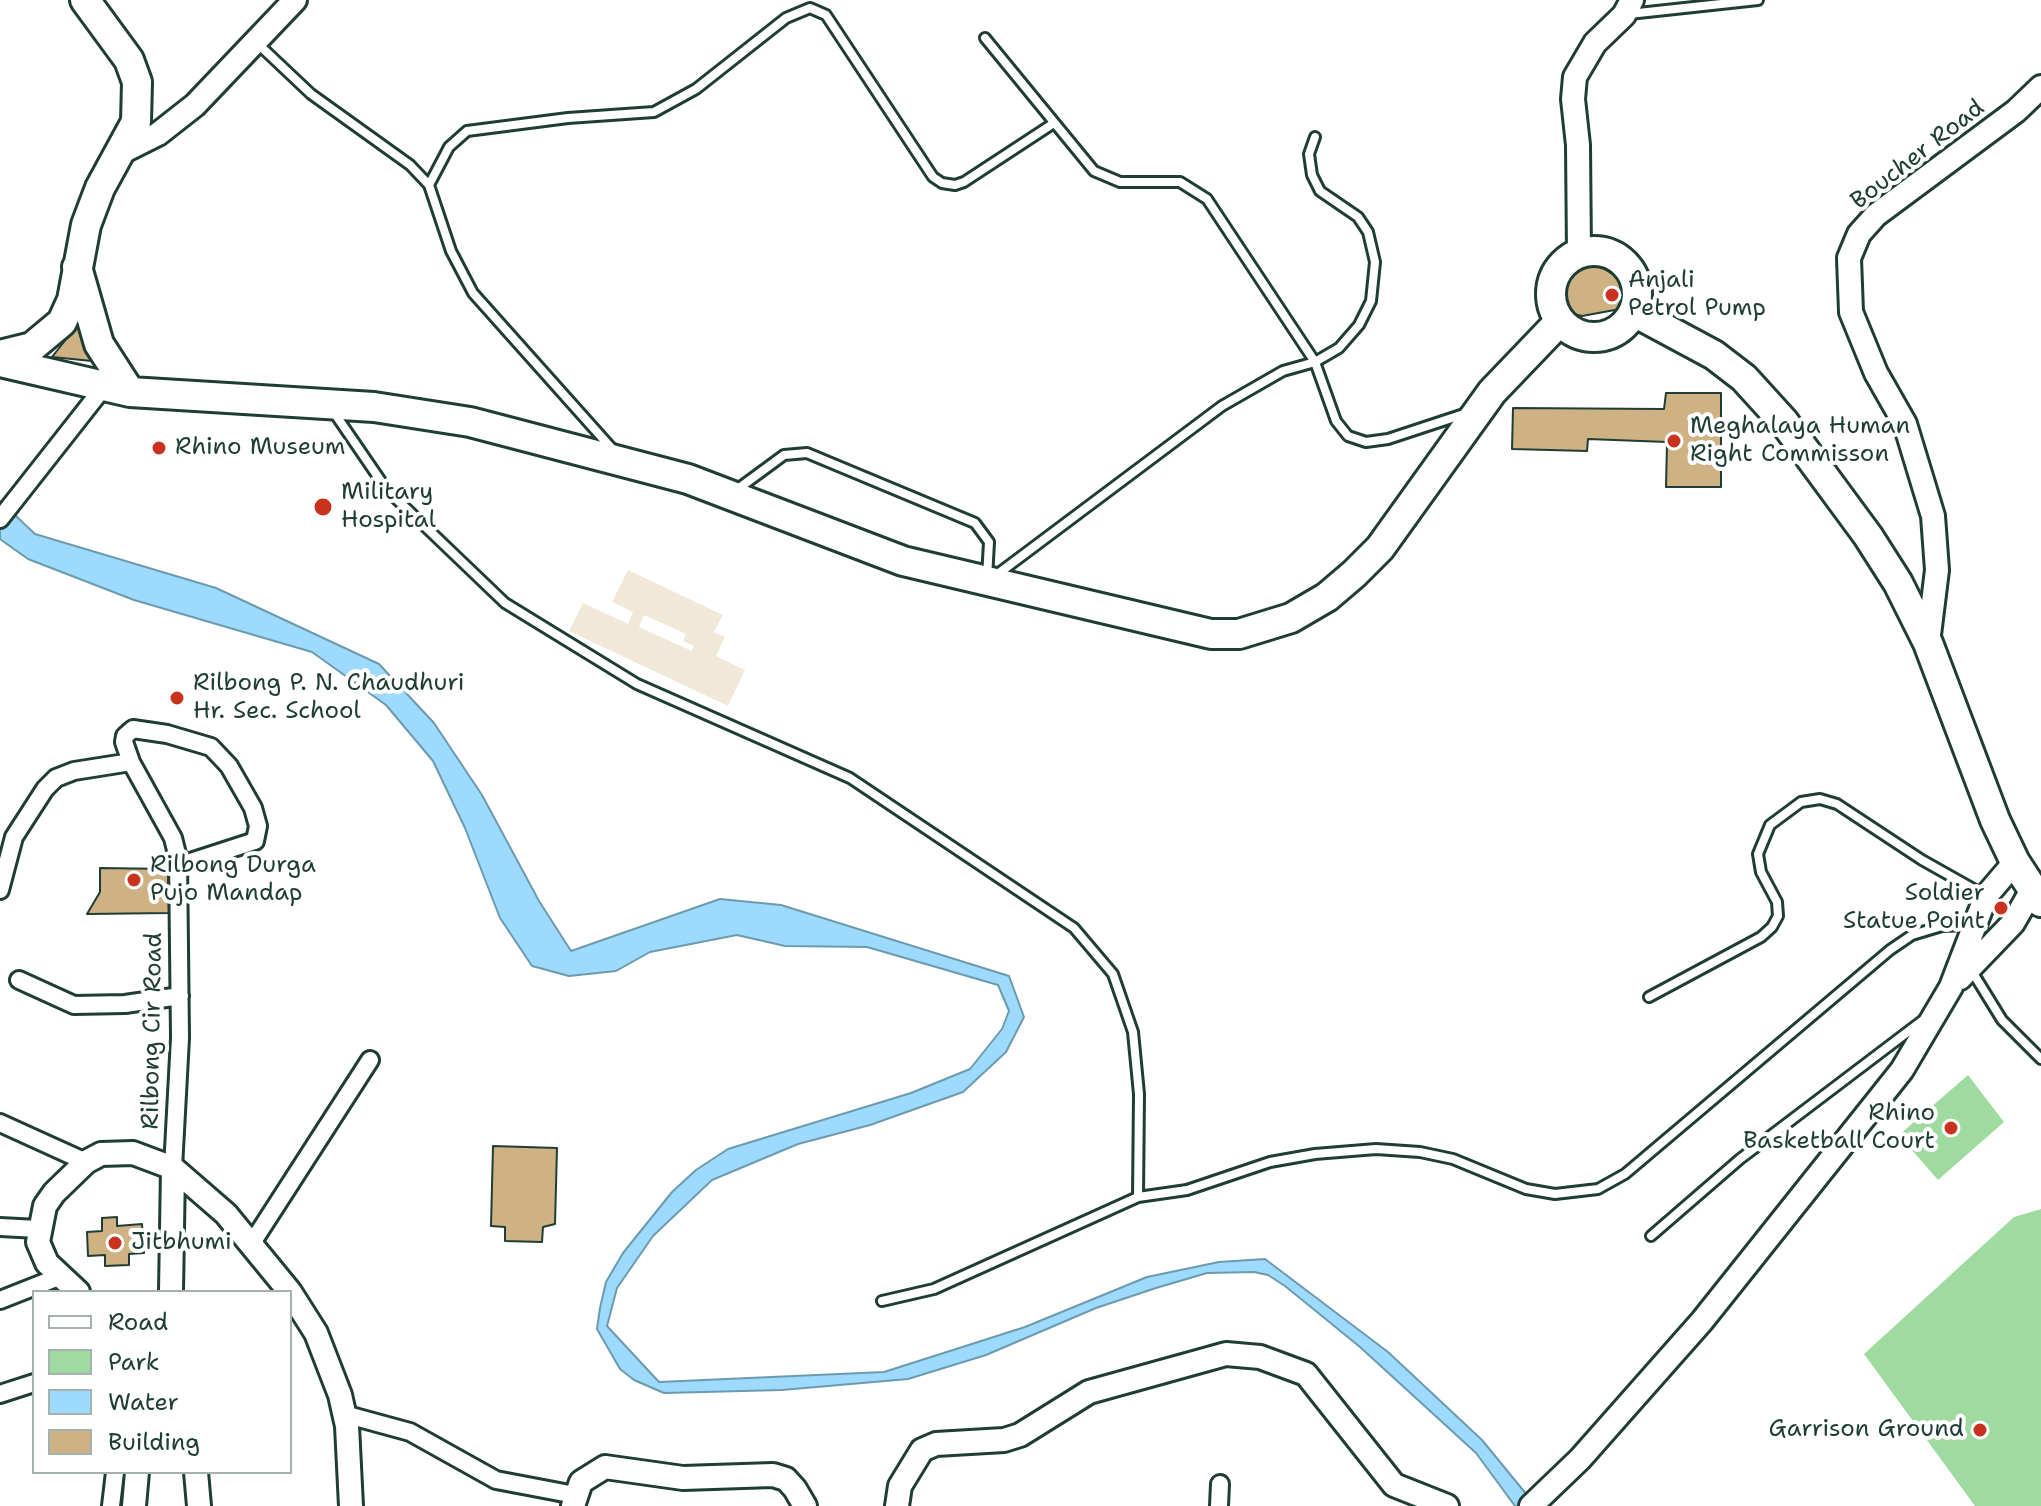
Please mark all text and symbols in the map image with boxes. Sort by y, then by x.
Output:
street label: Boucher Road [1846,94,1990,216]
place label: Anjali Petrol Pump [1628,267,1766,323]
marker: Anjali Petrol Pump [1603,286,1621,304]
place label: Meghalaya Human Right Commisson [1690,413,1910,469]
marker: Meghalaya Human Right Commisson [1665,432,1683,450]
place label: Rhino Museum [175,434,346,462]
marker: Rhino Museum [150,439,168,457]
place label: Military Hospital [341,479,436,535]
marker: Military Hospital [312,496,334,518]
place label: Rilbong P. N. Chaudhuri Hr. Sec. School [193,670,465,726]
marker: Rilbong P. N. Chaudhuri Hr. Sec. School [168,689,186,707]
place label: Rilbong Durga Pujo Mandap [150,852,316,908]
marker: Rilbong Durga Pujo Mandap [125,871,143,889]
place label: Soldier Statue Point [1843,880,1985,936]
marker: Soldier Statue Point [1992,899,2010,917]
street label: Rilbong Cir Road [137,932,169,1130]
place label: Rhino Basketball Court [1743,1100,1935,1156]
marker: Rhino Basketball Court [1942,1119,1960,1137]
place label: Jitbhumi [131,1229,232,1257]
marker: Jitbhumi [106,1234,124,1252]
legend [32,1290,292,1474]
text: Road [108,1306,168,1338]
text: Park [108,1346,160,1378]
text: Water [108,1386,179,1418]
place label: Garrison Ground [1769,1416,1964,1444]
marker: Garrison Ground [1971,1421,1989,1439]
text: Building [108,1426,200,1458]

